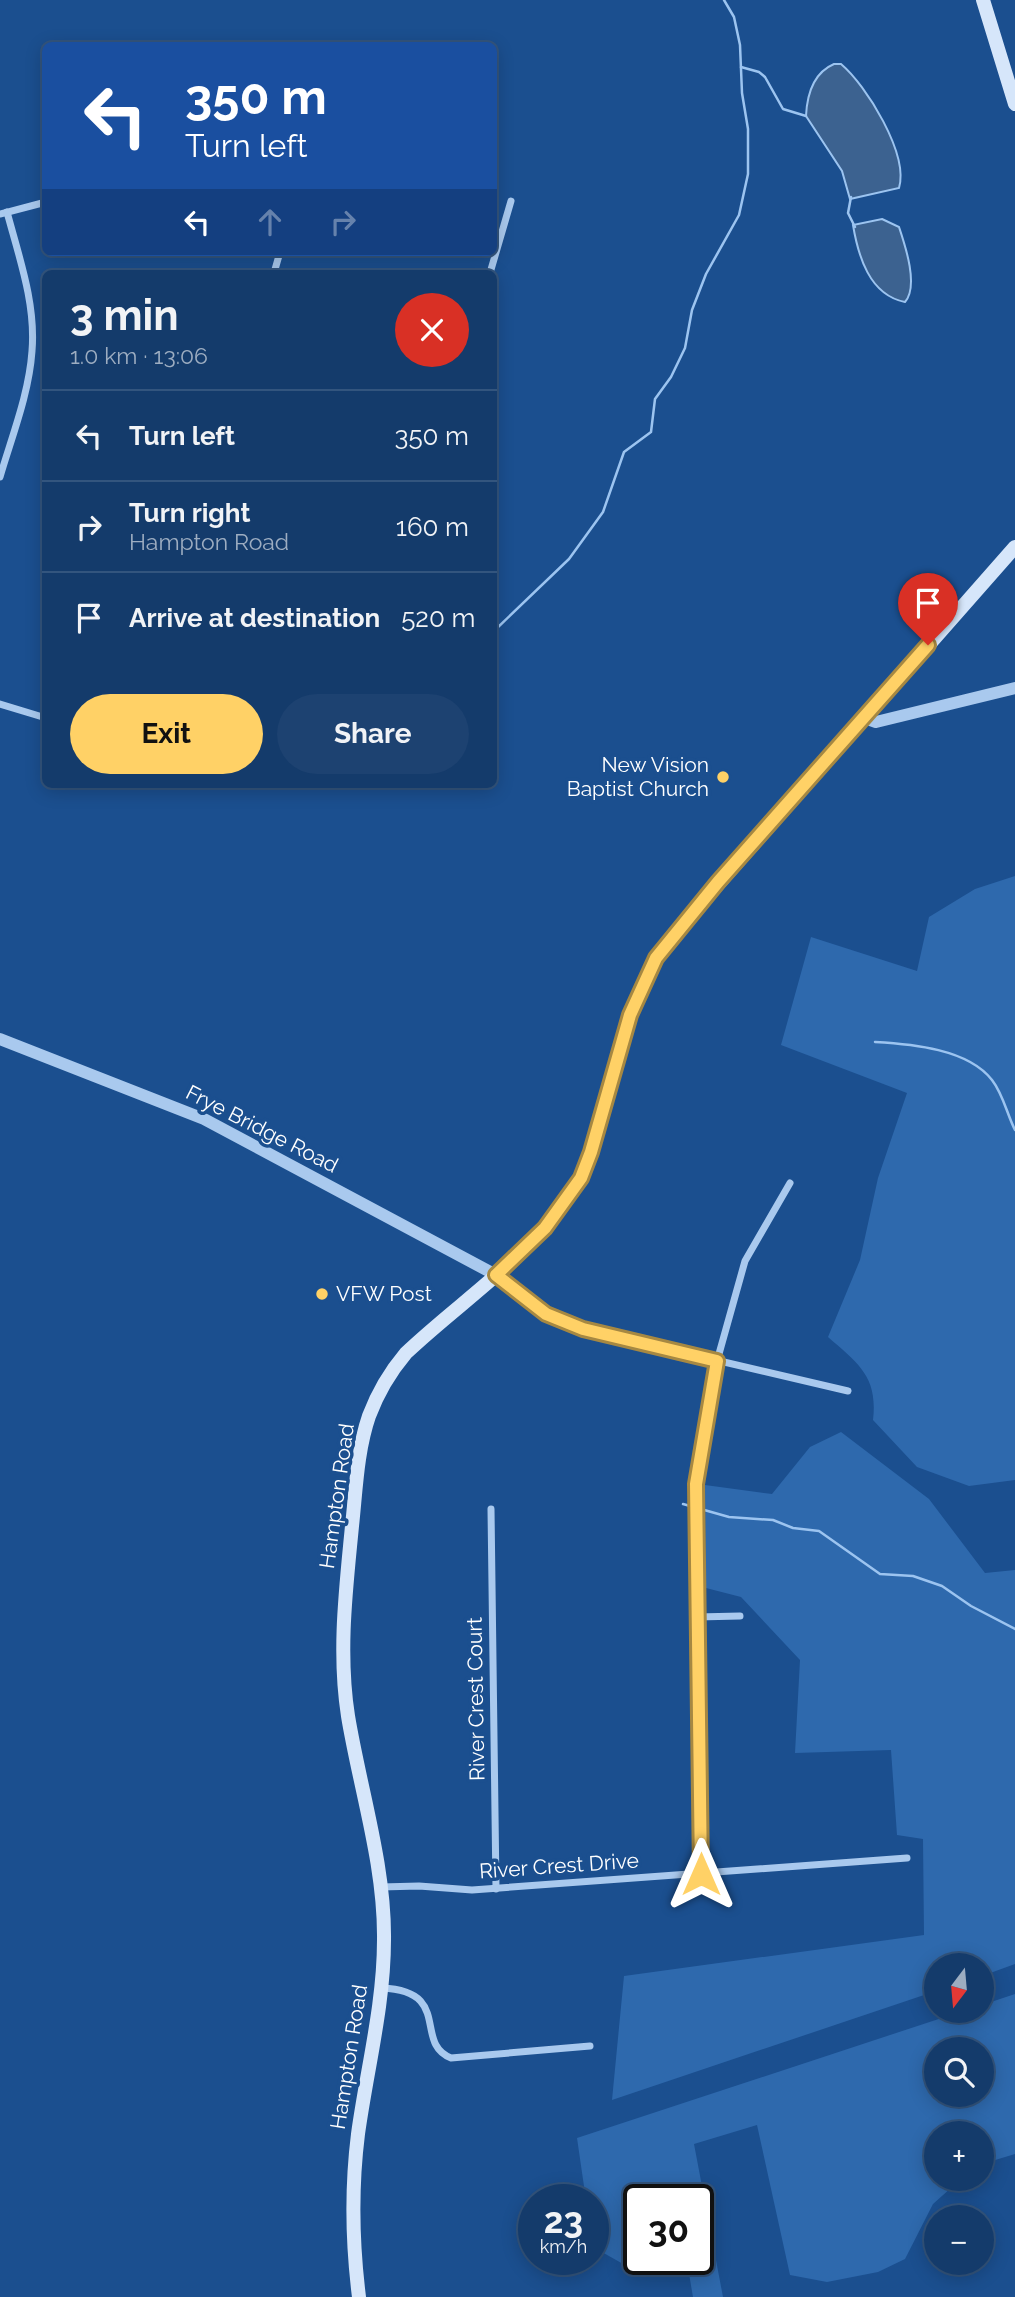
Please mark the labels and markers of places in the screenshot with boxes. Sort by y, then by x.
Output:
pin [898,573,958,645]
place label: New Vision Baptist Church [567,752,709,801]
marker: New Vision Baptist Church [715,769,731,785]
place label: VFW Post [336,1281,432,1306]
marker: VFW Post [314,1286,330,1302]

